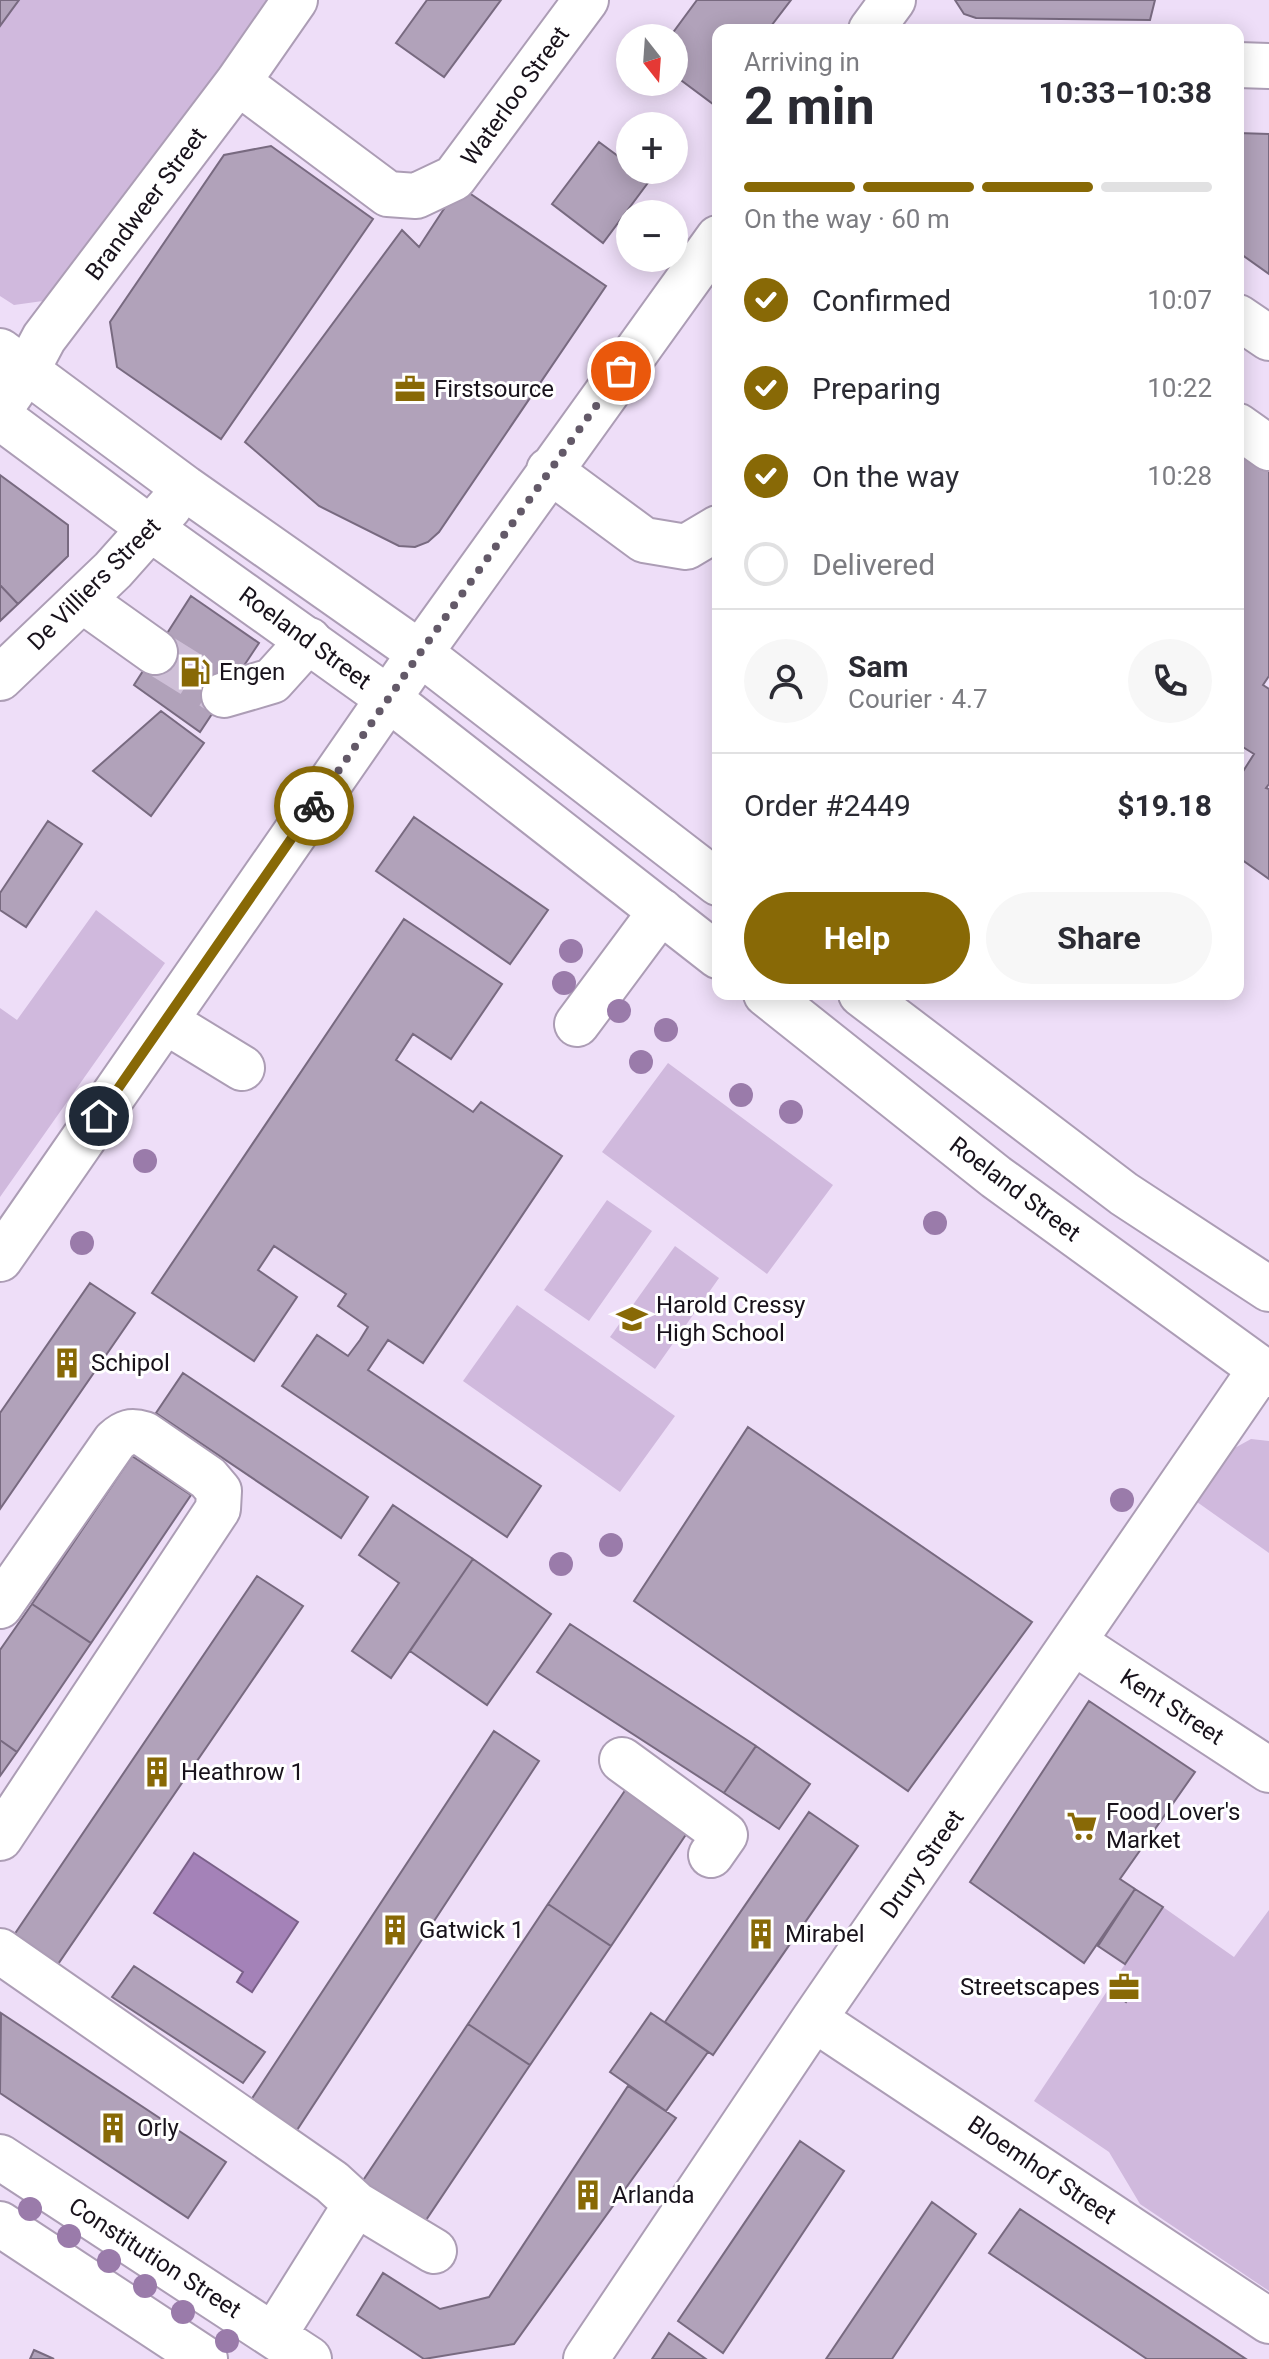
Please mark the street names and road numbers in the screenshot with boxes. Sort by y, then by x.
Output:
street label: Waterloo Street [455,21,575,171]
street label: Brandweer Street [80,122,212,286]
street label: De Villiers Street [22,512,166,656]
street label: Roeland Street [234,581,377,695]
street label: Roeland Street [944,1131,1086,1247]
street label: Kent Street [1115,1663,1229,1751]
street label: Drury Street [874,1804,970,1924]
street label: Bloemhof Street [963,2110,1122,2230]
street label: Constitution Street [64,2192,246,2324]

